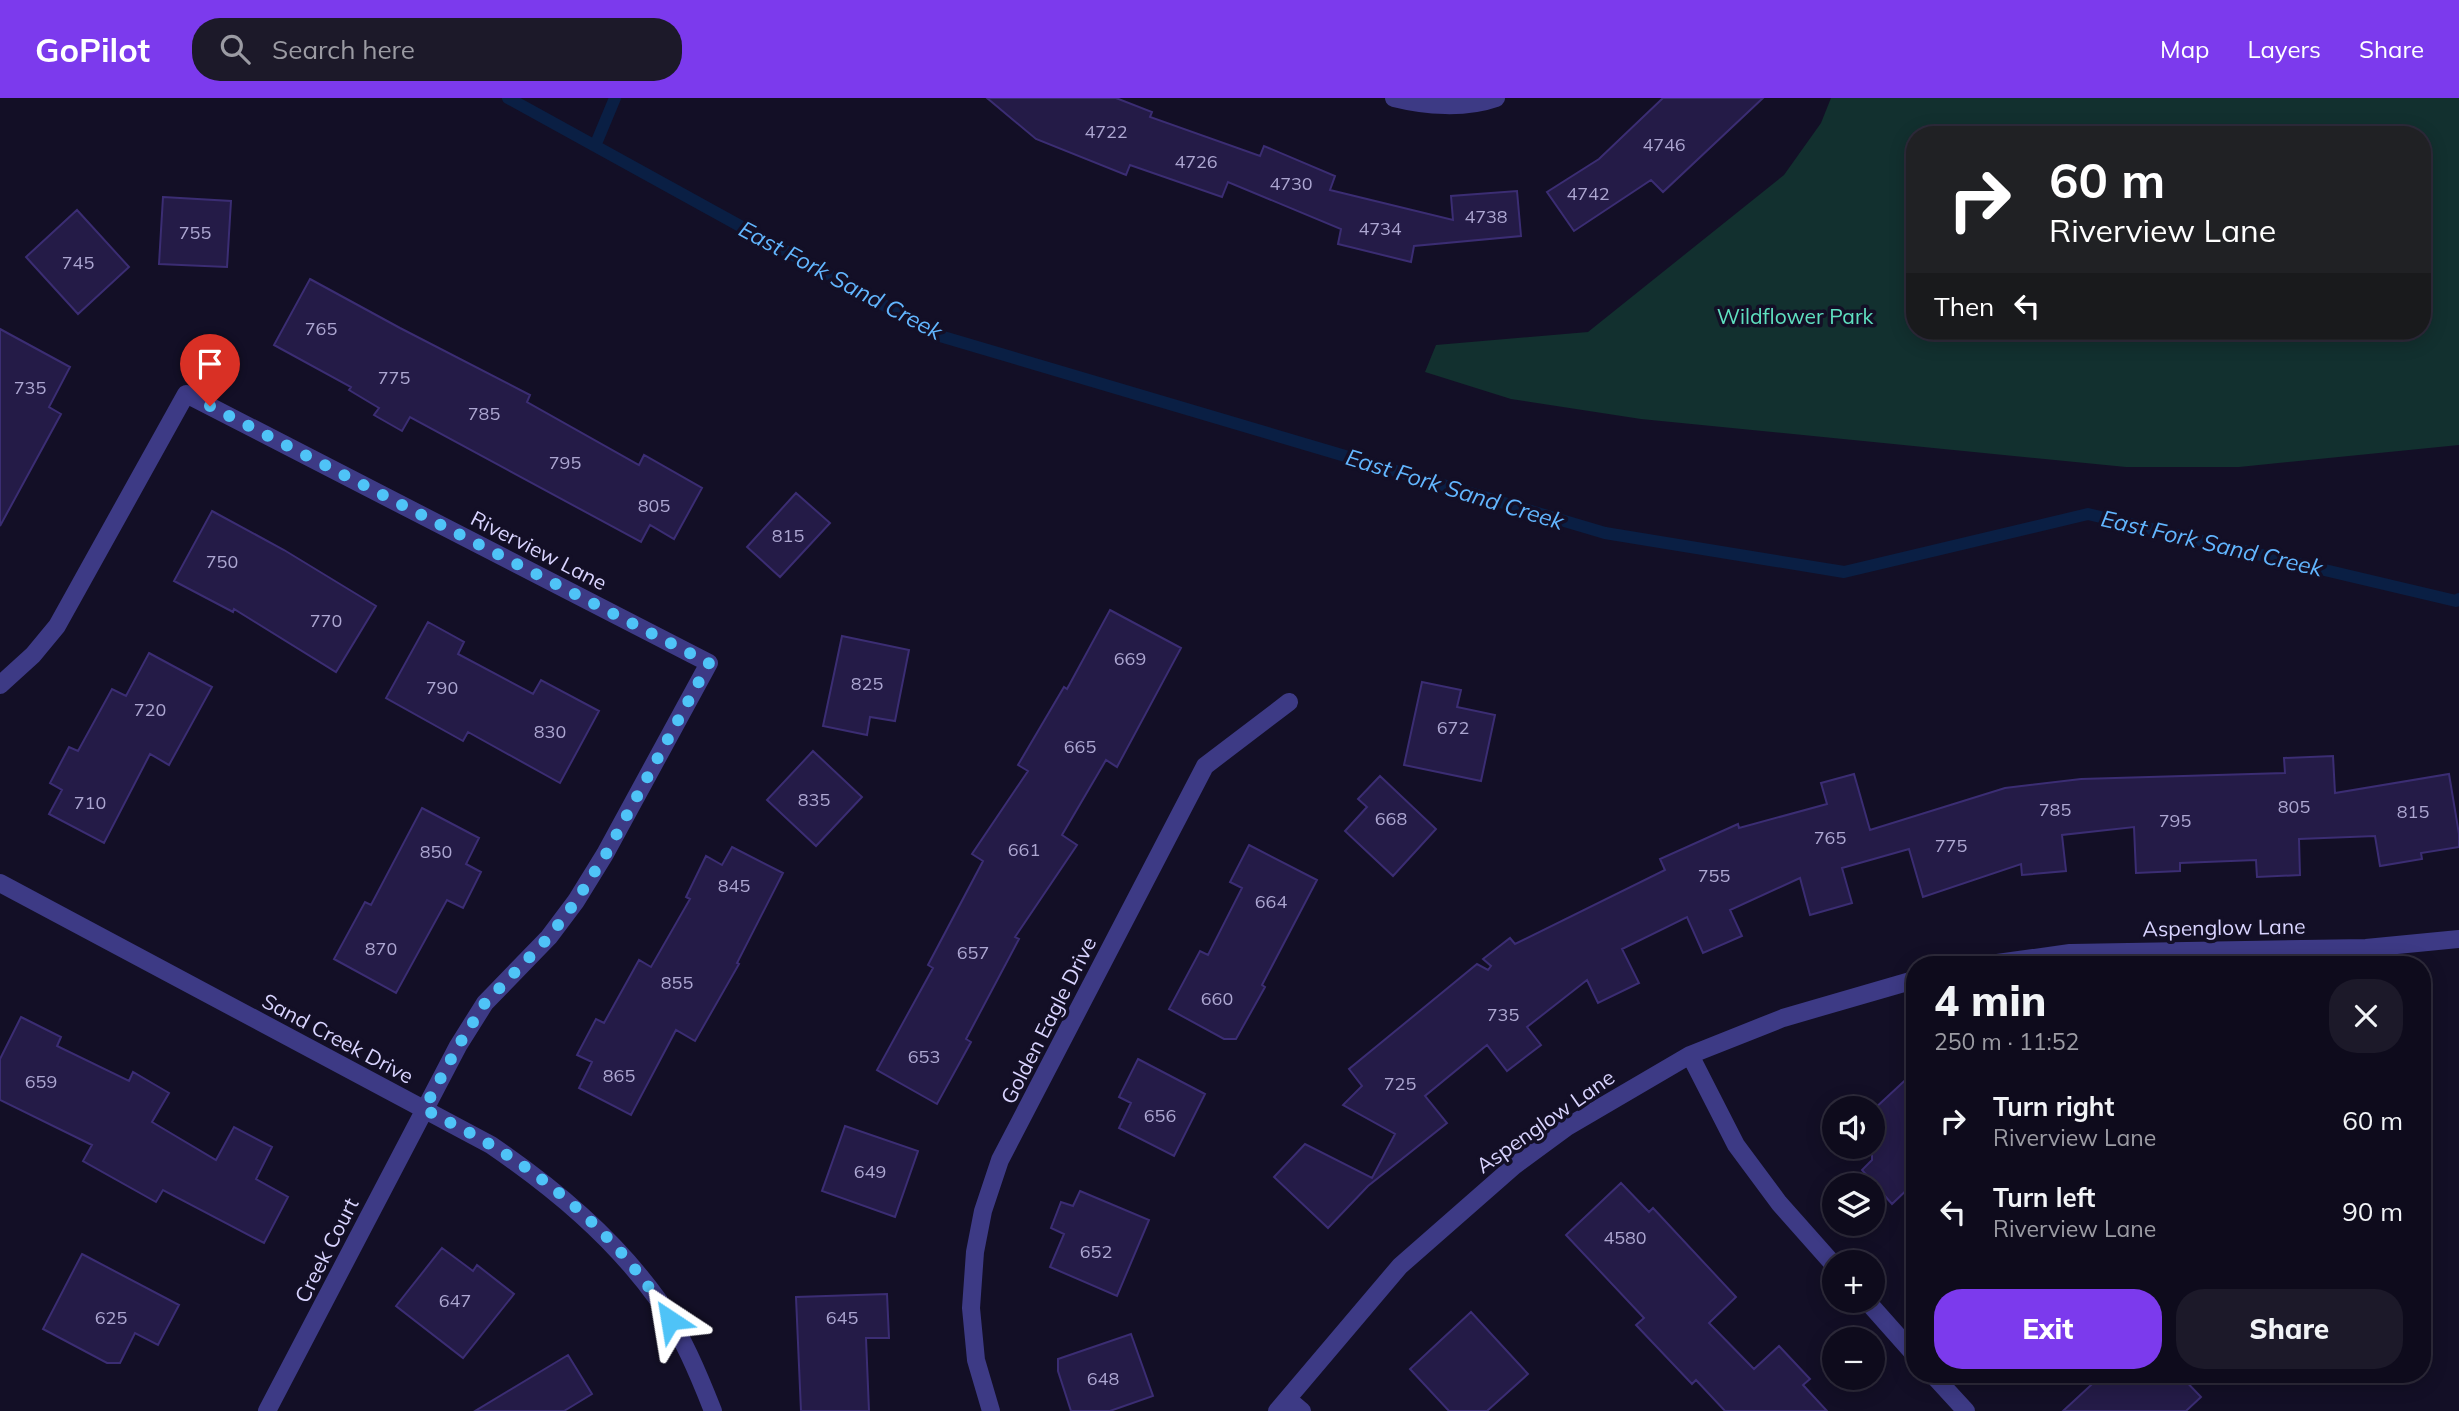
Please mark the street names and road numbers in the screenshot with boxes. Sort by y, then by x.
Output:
street label: Riverview Lane [467,505,611,595]
street label: Aspenglow Lane [2142,913,2306,941]
street label: Golden Eagle Drive [995,932,1101,1108]
street label: Sand Creek Drive [258,987,418,1089]
street label: Aspenglow Lane [1471,1064,1619,1178]
street label: Creek Court [288,1193,364,1307]

